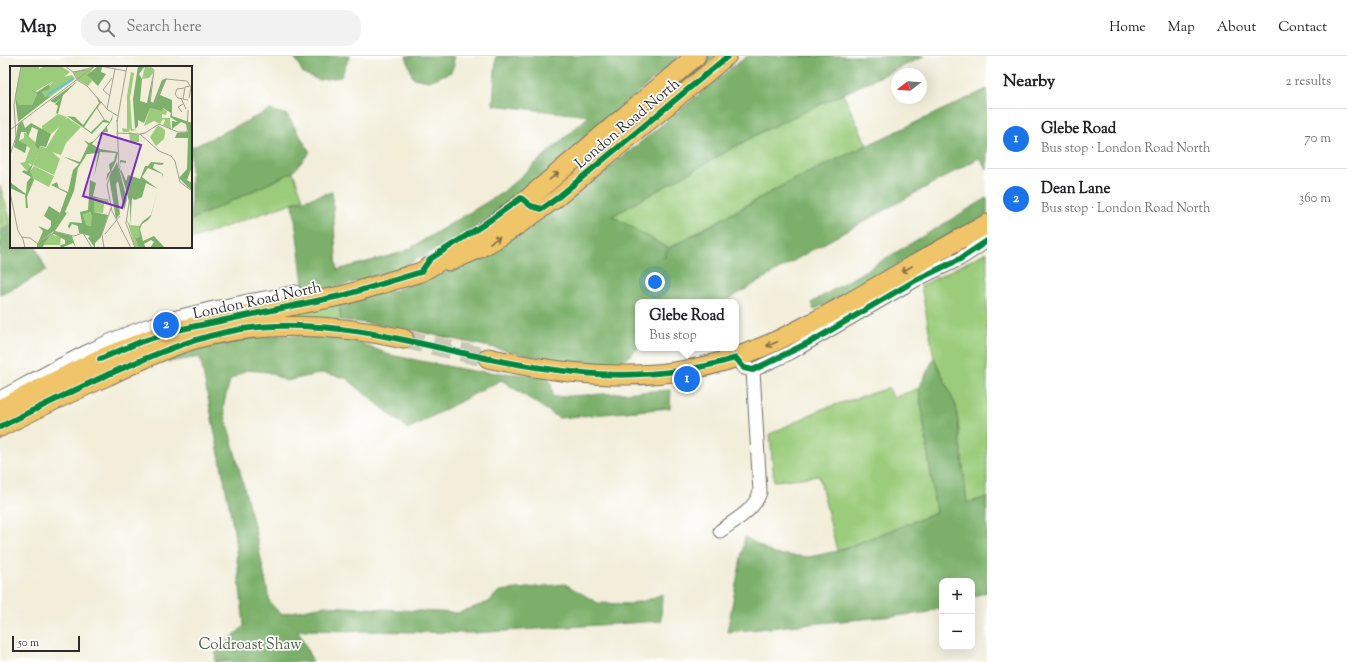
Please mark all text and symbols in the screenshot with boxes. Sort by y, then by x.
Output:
search box [81,10,361,46]
text: Map [20,14,57,41]
icon: search [95,17,117,39]
text: Search here [127,17,202,38]
text: Home [1109,18,1146,38]
text: Map [1168,18,1195,38]
text: About [1217,18,1256,38]
text: Contact [1278,18,1327,38]
inset map [10,66,192,248]
north arrow [891,68,927,104]
text: Nearby [1003,70,1055,94]
text: 2 results [1286,73,1331,91]
street label: London Road North [571,74,685,174]
text: Glebe Road [1041,119,1116,140]
text: 1 [1014,130,1018,148]
text: 70 m [1304,130,1331,148]
text: Bus stop · London Road North [1041,140,1211,158]
one-way arrow [549,171,560,180]
text: Dean Lane [1041,179,1111,200]
text: 2 [1013,190,1019,208]
text: 360 m [1299,190,1331,208]
text: Bus stop · London Road North [1041,200,1211,218]
one-way arrow [489,236,501,244]
one-way arrow [901,266,913,274]
your location [645,272,665,292]
street label: London Road North [191,278,324,325]
popup [635,299,739,351]
text: Glebe Road [649,306,725,327]
pin: 2 [153,310,179,340]
text: Bus stop [649,327,697,345]
one-way arrow [766,340,778,348]
pin: 1 [674,364,700,394]
map controls [939,578,975,650]
button: + [939,578,975,614]
button: − [939,614,975,650]
scale bar [12,634,80,653]
text: 50 m [18,635,39,651]
park label: Coldroast Shaw [199,635,301,656]

